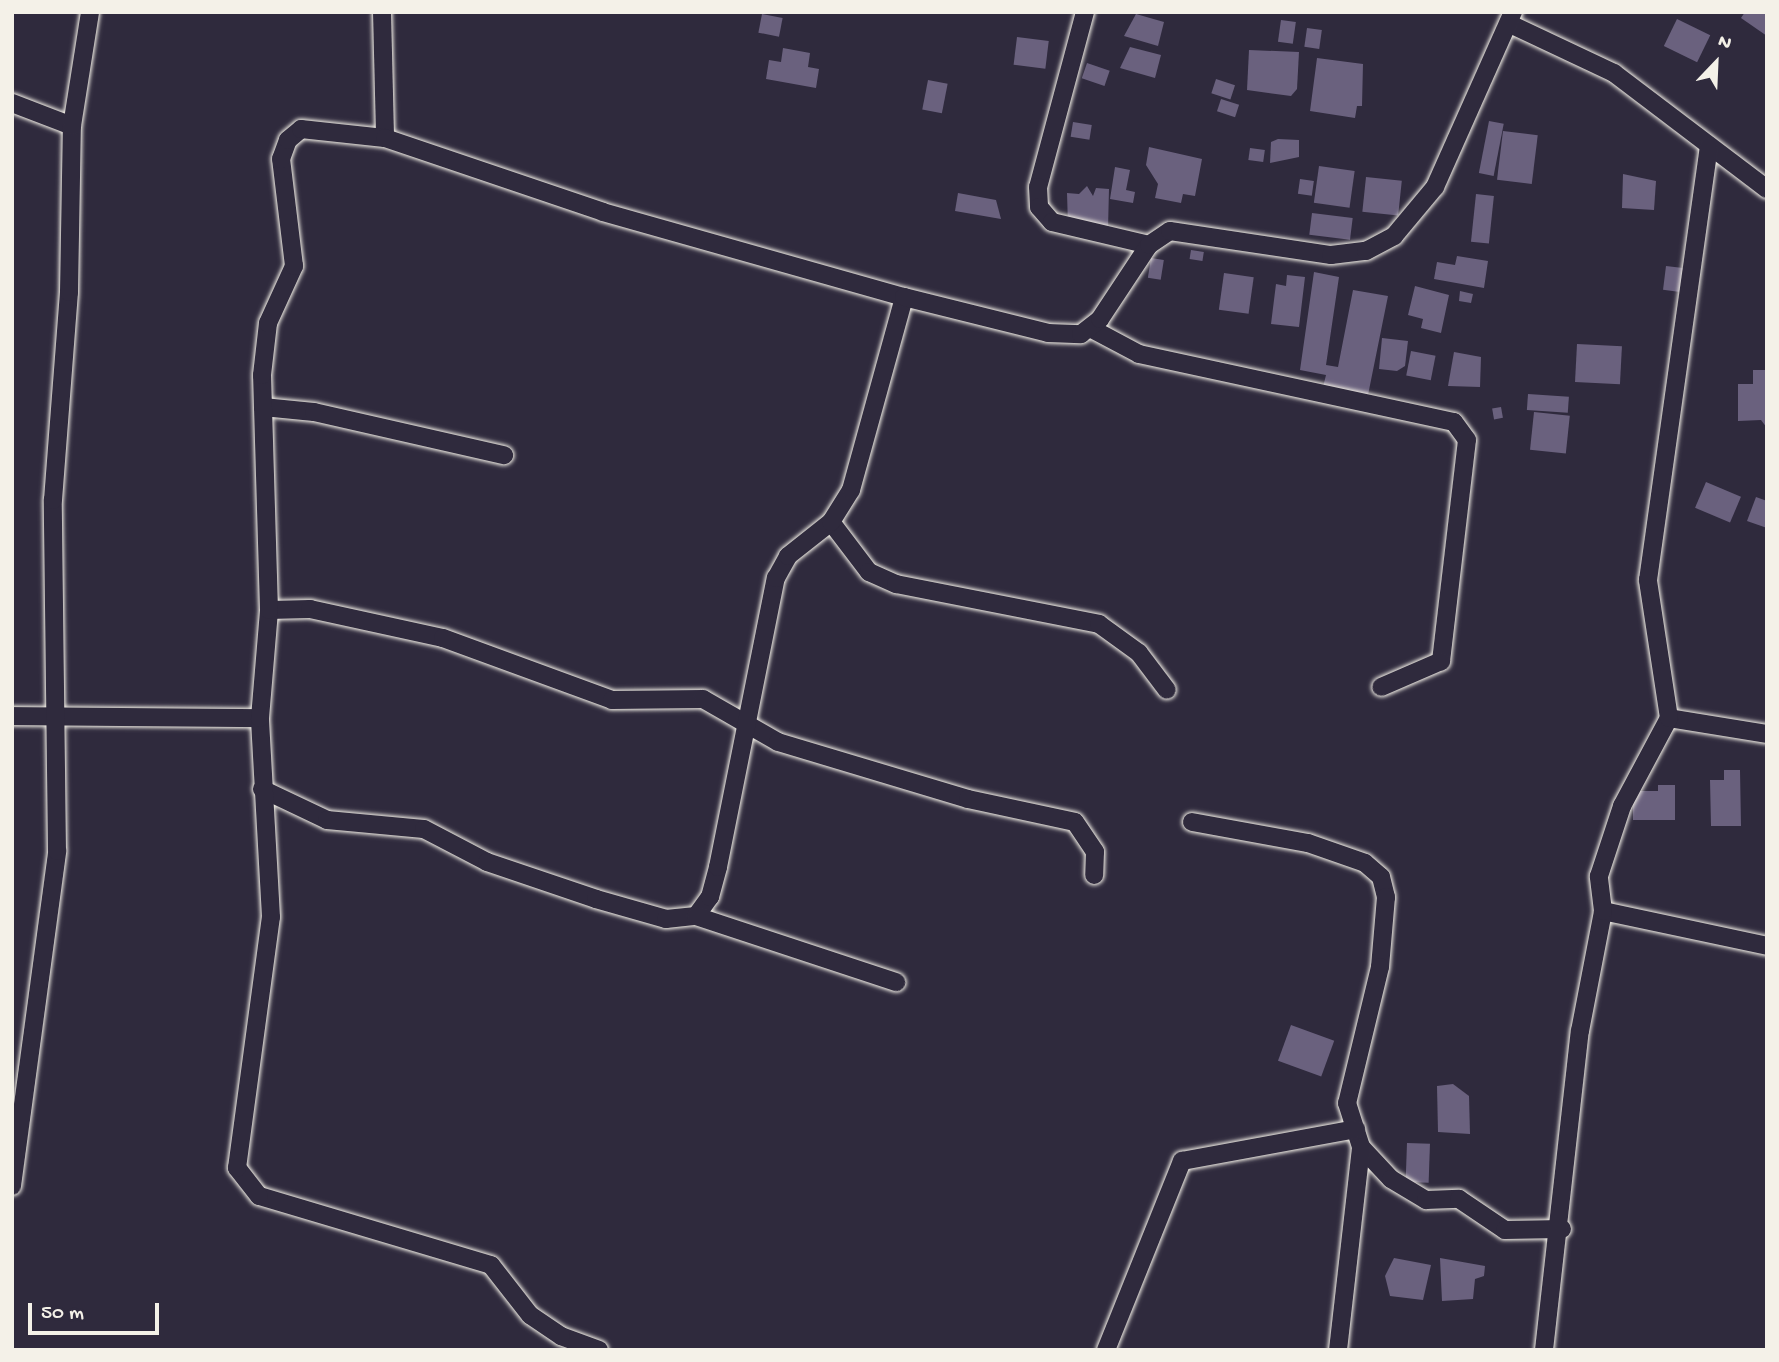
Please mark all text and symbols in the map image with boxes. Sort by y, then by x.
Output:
north arrow [1681,28,1751,98]
text: N [1714,30,1735,56]
scale bar [32,1288,163,1332]
text: 50 m [41,1302,84,1327]

